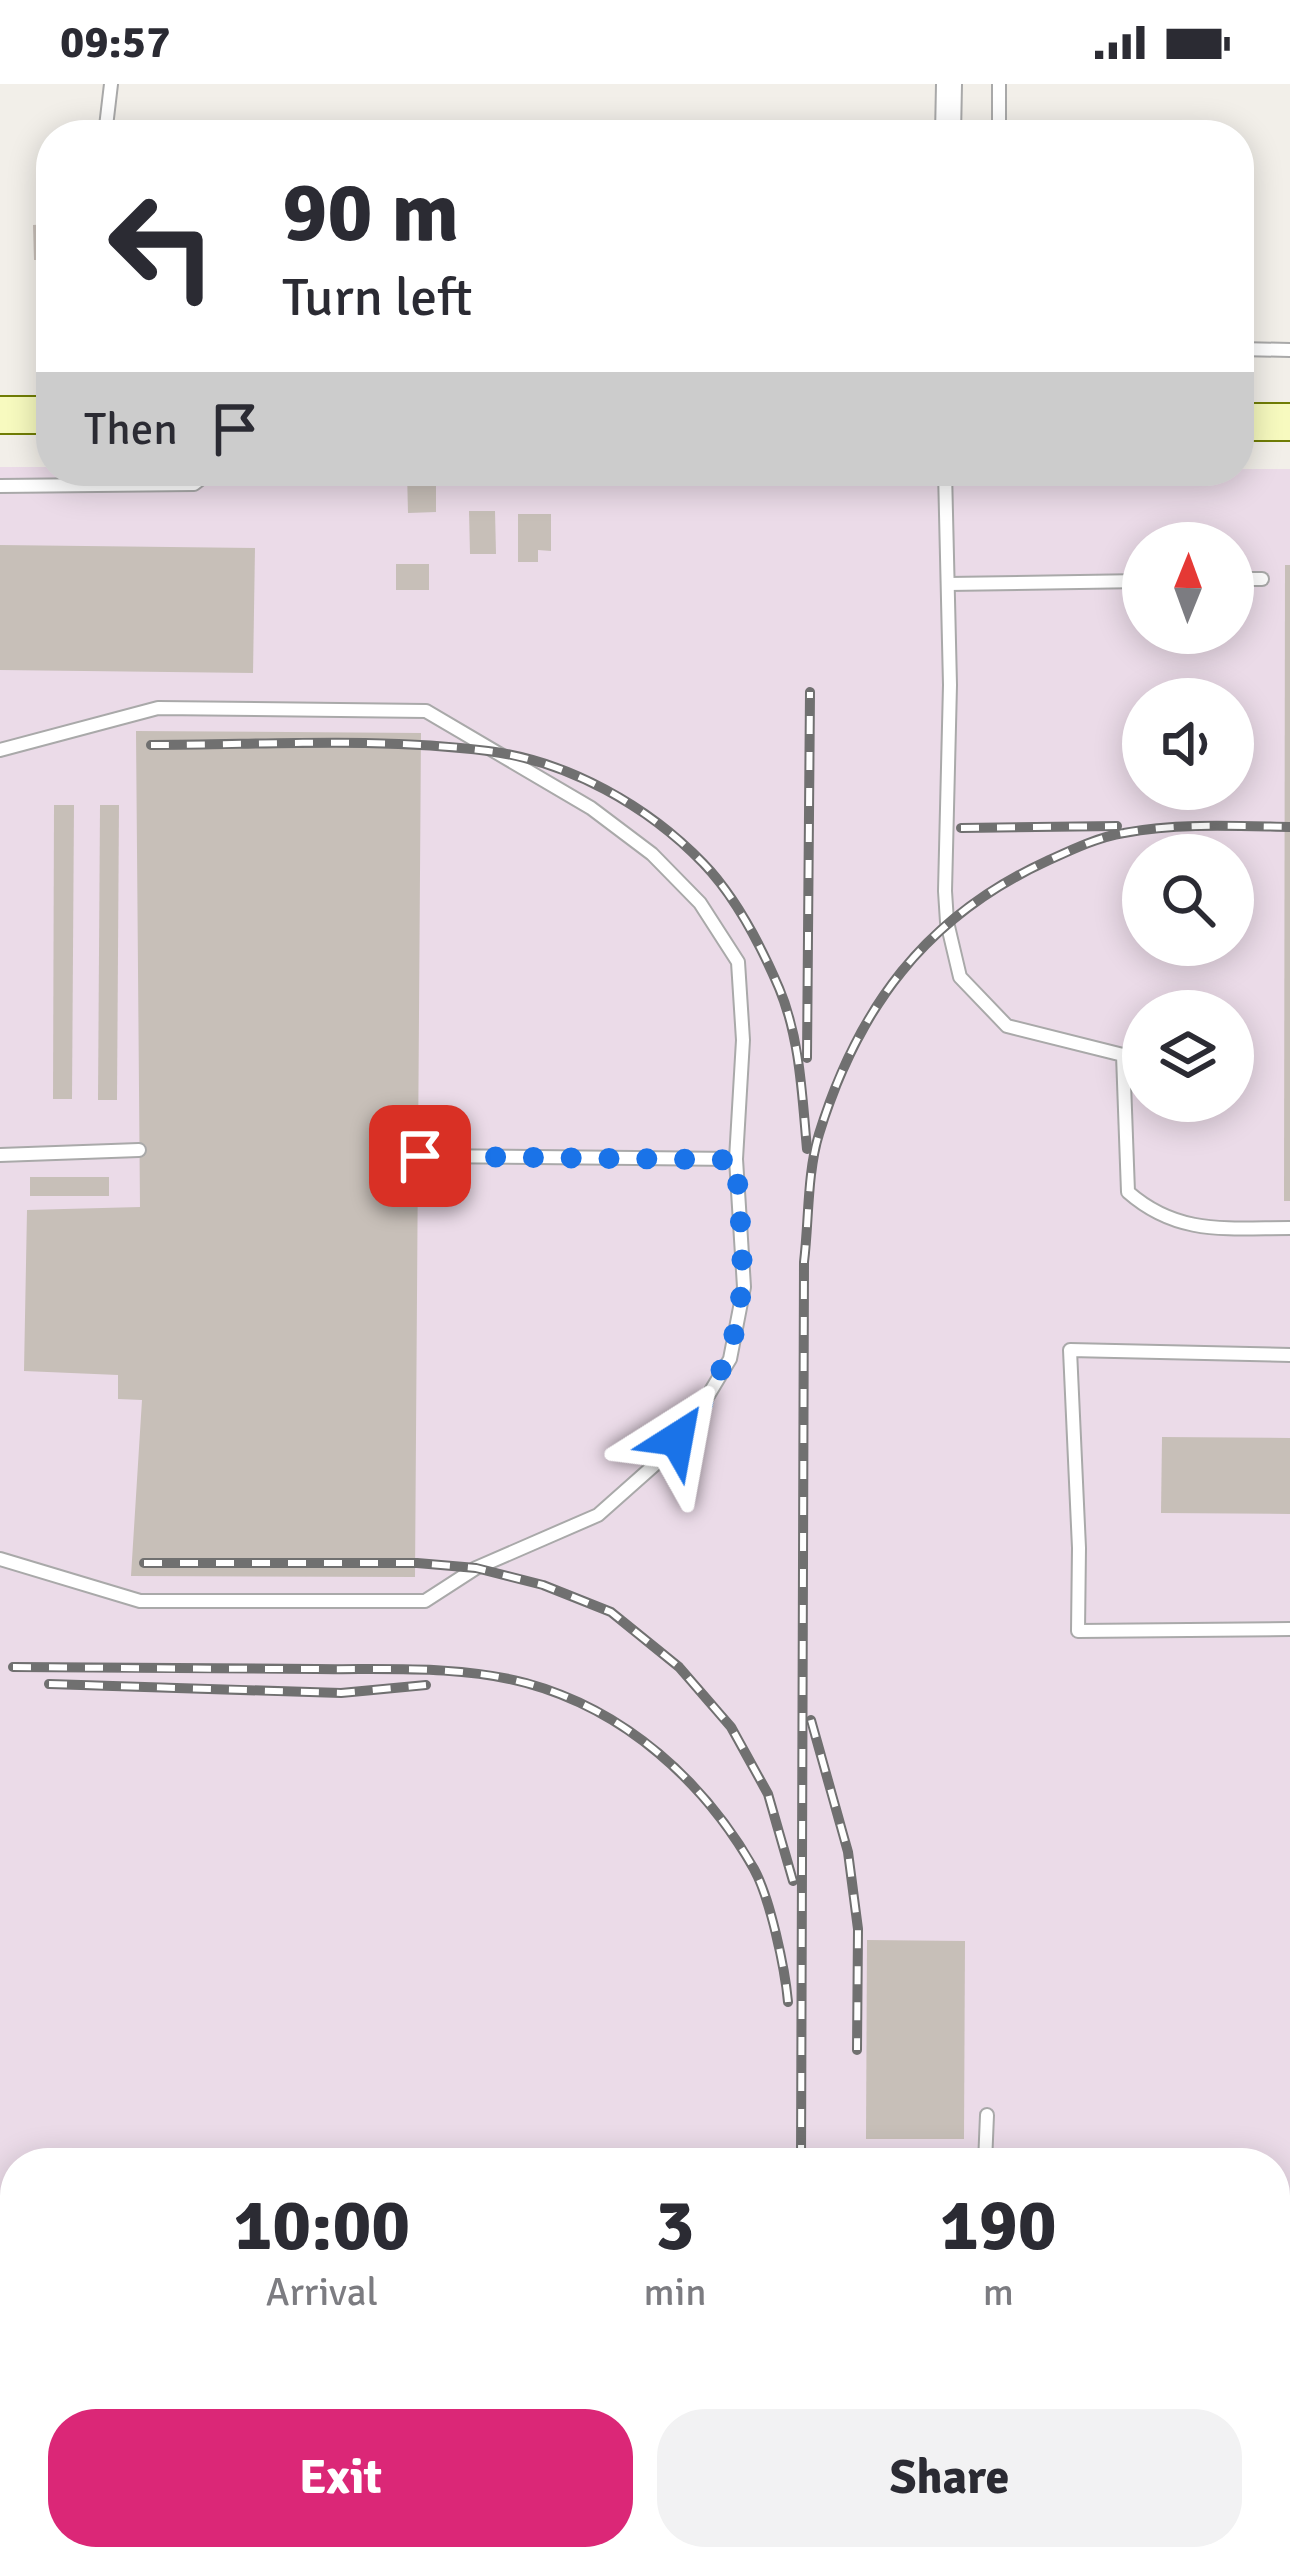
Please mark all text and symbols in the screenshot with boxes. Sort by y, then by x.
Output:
text: 09:57 [60,15,170,70]
text: 90 m [282,161,459,265]
icon: left [84,168,240,324]
text: Turn left [282,264,472,331]
icon: arrive [202,396,268,462]
text: Then [84,402,178,457]
north arrow [1122,522,1254,654]
map controls [1122,522,1254,1122]
button: sound [1122,678,1254,810]
button: search [1122,834,1254,966]
button: layers [1122,990,1254,1122]
pin [369,1105,471,1207]
icon: arrive [387,1123,453,1189]
position arrow [614,1376,740,1502]
text: 10:00 [233,2181,410,2270]
text: 3 [656,2181,694,2270]
text: 190 [940,2181,1057,2270]
text: Arrival [266,2268,378,2316]
text: min [644,2268,707,2316]
text: m [983,2268,1014,2316]
button: Exit [48,2409,633,2547]
button: Share [657,2409,1242,2547]

